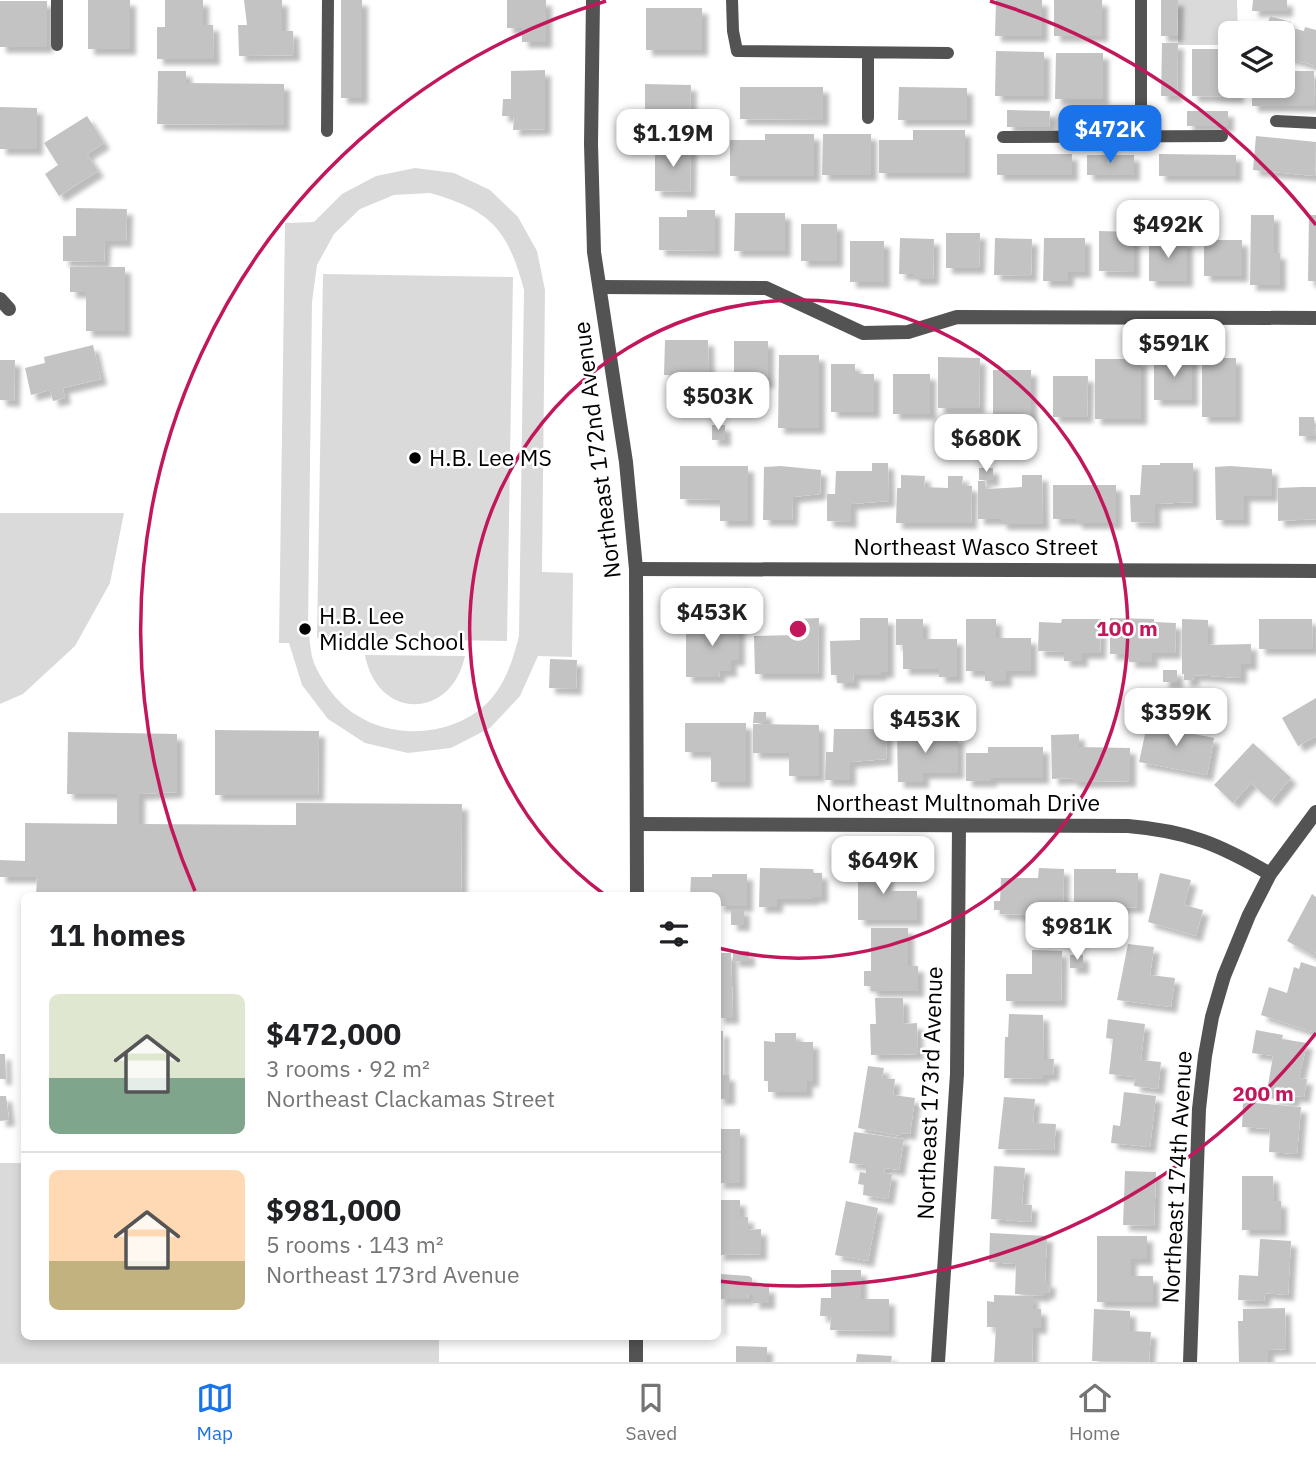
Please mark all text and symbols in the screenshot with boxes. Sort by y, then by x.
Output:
map controls [1218,21,1295,98]
button: layers [1218,21,1295,98]
pin: $472K [1061,106,1159,165]
pin: $1.19M [616,110,730,169]
text: $472K [1074,113,1146,143]
text: $1.19M [632,117,714,147]
pin: $492K [1119,201,1217,260]
text: $492K [1132,208,1204,238]
street label: Northeast 172nd Avenue [565,320,627,580]
pin: $591K [1125,320,1223,379]
text: $591K [1138,327,1210,357]
pin: $503K [669,372,767,432]
text: $503K [682,380,754,410]
pin: $680K [937,414,1035,474]
text: $680K [950,422,1022,452]
place label: H.B. Lee MS [429,442,552,472]
marker: H.B. Lee MS [407,450,423,466]
street label: Northeast Wasco Street [854,531,1098,561]
pin: $453K [663,588,761,648]
text: $453K [676,596,748,626]
place label: H.B. Lee Middle School [319,600,464,656]
text: 100 m [1096,614,1158,642]
centre of rings [786,617,810,641]
marker: H.B. Lee Middle School [297,621,313,637]
pin: $359K [1127,688,1225,748]
pin: $453K [876,696,974,755]
text: $359K [1140,696,1212,726]
text: $453K [889,703,961,733]
street label: Northeast Multnomah Drive [816,787,1100,817]
pin: $649K [834,836,932,896]
text: $649K [847,844,919,874]
pin: $981K [1028,902,1126,962]
text: $981K [1041,910,1113,940]
text: 11 homes [49,915,186,954]
icon: filters [655,915,693,953]
street label: Northeast 173rd Avenue [910,966,948,1220]
text: $472,000 [266,1014,401,1053]
icon: home [105,1022,189,1106]
street label: Northeast 174th Avenue [1154,1050,1198,1304]
text: 3 rooms · 92 m² [266,1053,430,1083]
text: 200 m [1232,1079,1294,1107]
text: Northeast Clackamas Street [266,1083,555,1113]
text: $981,000 [266,1190,401,1229]
icon: home [105,1198,189,1282]
text: 5 rooms · 143 m² [266,1229,444,1259]
text: Northeast 173rd Avenue [266,1259,520,1289]
tab: Map [196,1379,234,1445]
tab: Saved [626,1379,677,1445]
tab: Home [1069,1379,1120,1445]

